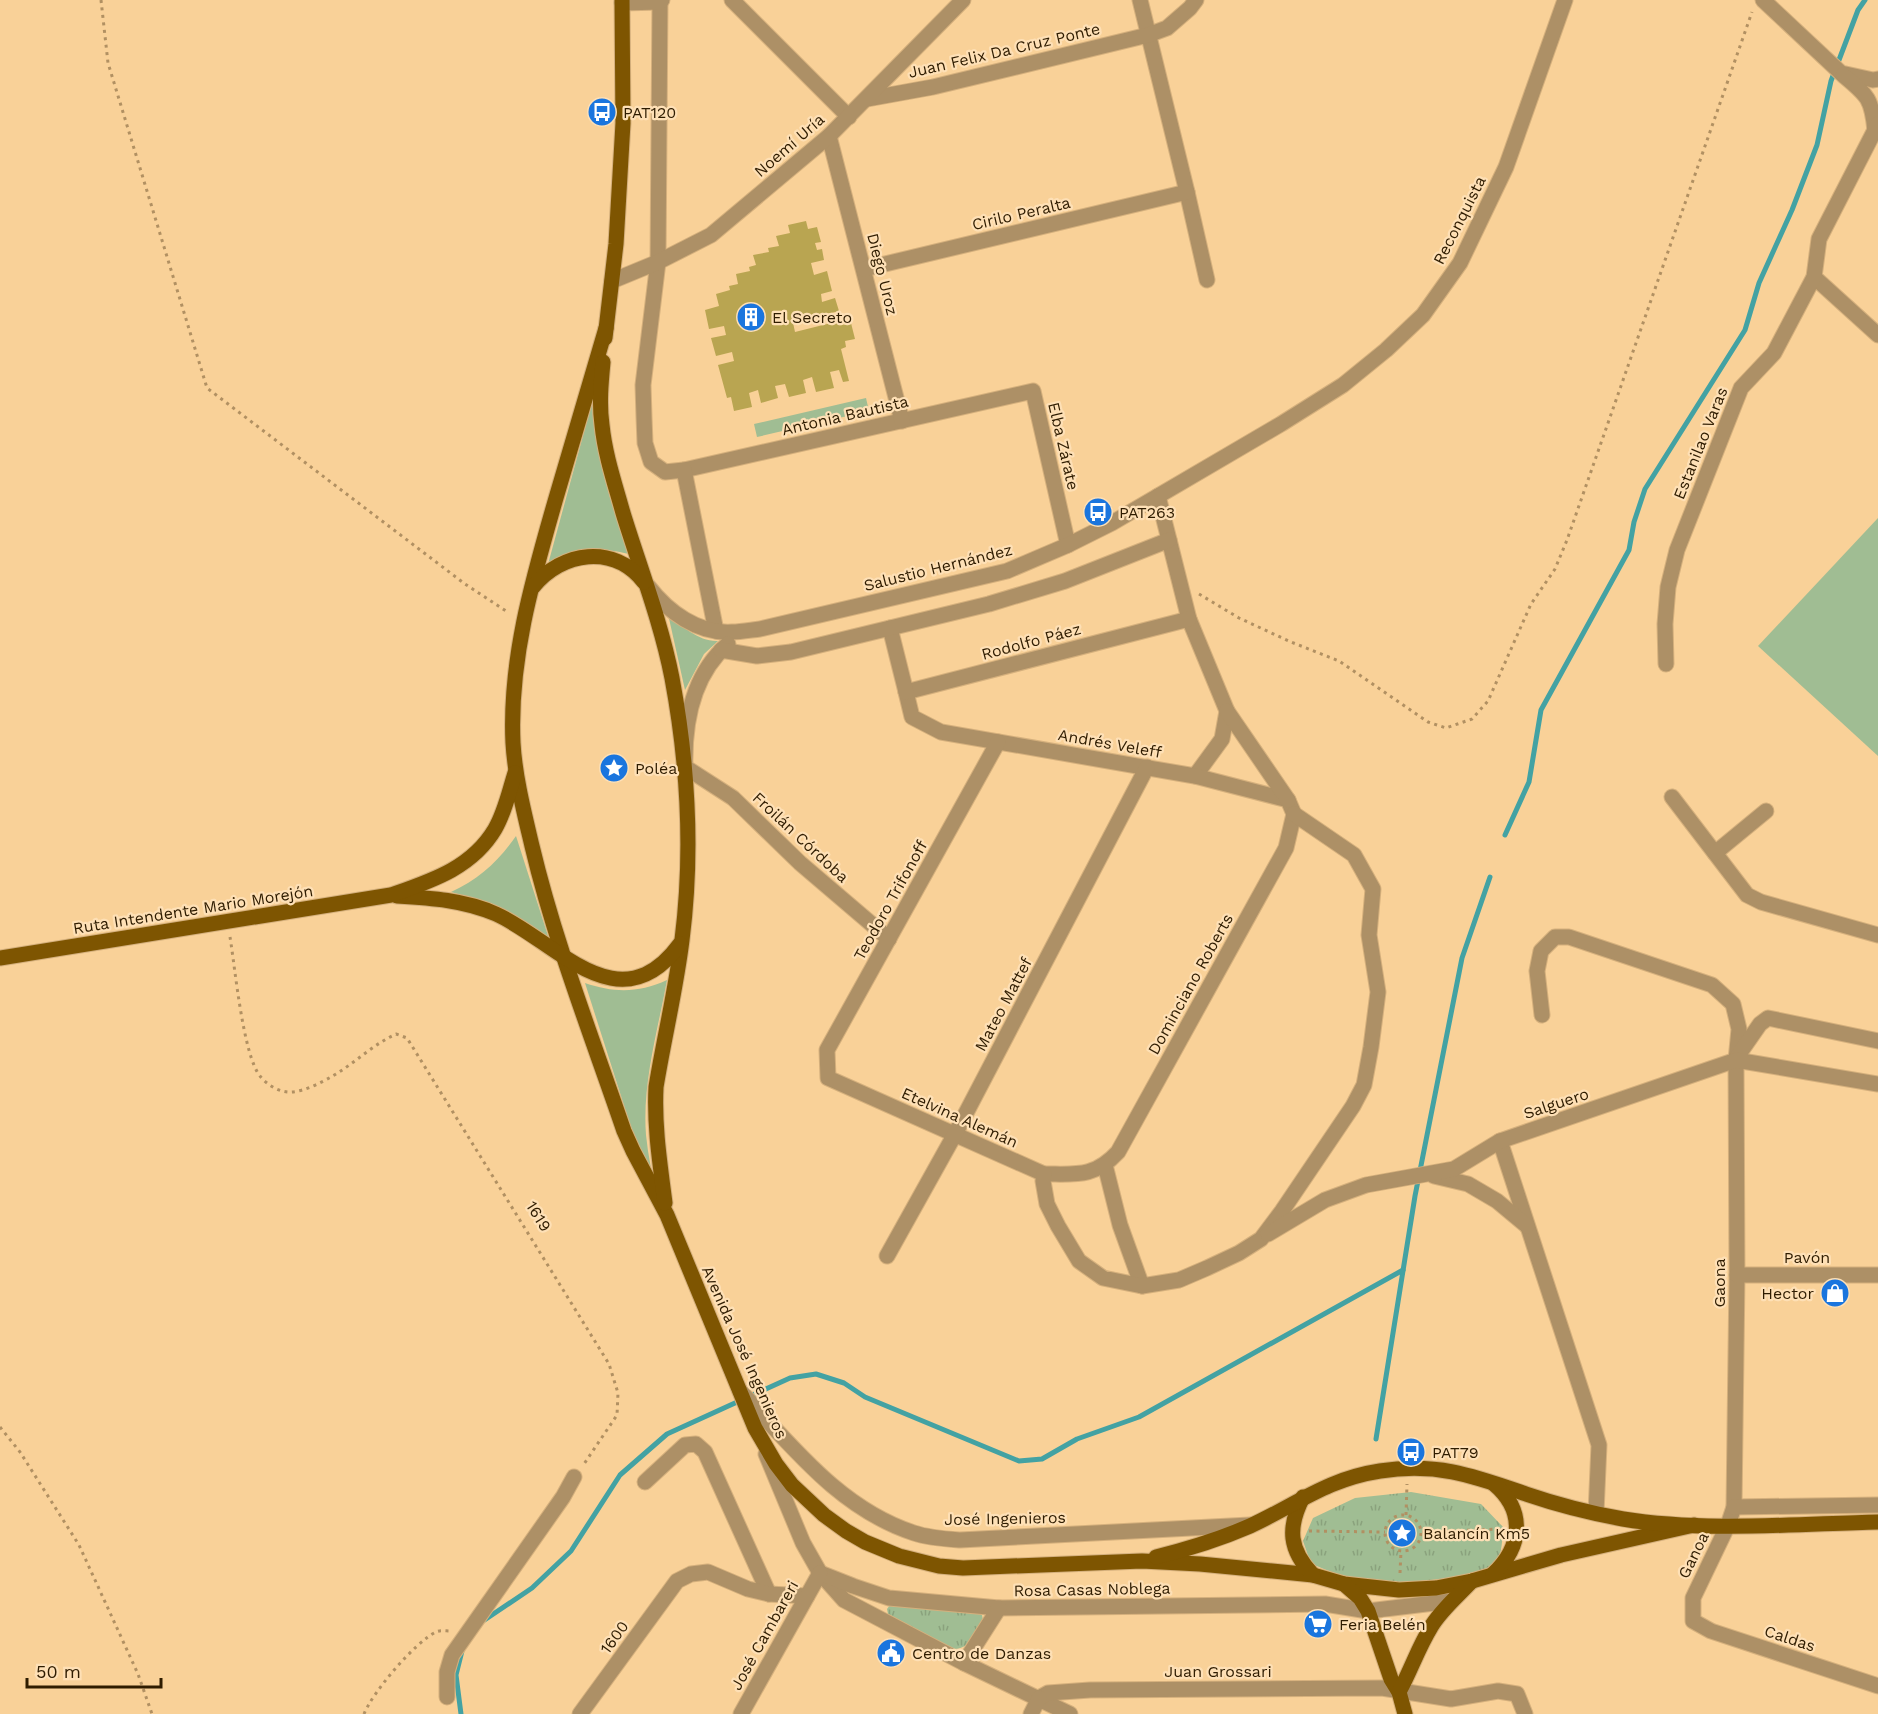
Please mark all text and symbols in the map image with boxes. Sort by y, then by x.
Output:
street label: Juan Felix Da Cruz Ponte [906,19,1102,82]
bus stop icon: PAT120 [586,96,618,128]
place label: PAT120 [623,103,676,122]
street label: Noemí Uría [750,110,828,181]
street label: Reconquista [1429,173,1490,267]
street label: Cirilo Peralta [970,193,1072,234]
street label: Diego Uroz [863,231,902,317]
building icon: El Secreto [735,301,767,333]
place label: El Secreto [772,308,852,327]
street label: Estanilao Varas [1669,384,1732,502]
street label: Antonia Bautista [780,392,910,439]
street label: Elba Zárate [1044,400,1083,492]
bus stop icon: PAT263 [1082,496,1114,528]
place label: PAT263 [1119,503,1175,522]
street label: Salustio Hernández [862,540,1014,595]
street label: Rodolfo Páez [979,619,1083,664]
street label: Andrés Veleff [1057,725,1164,762]
place icon: Poléa [598,752,630,784]
place label: Poléa [635,759,677,778]
street label: Froilán Córdoba [749,788,853,887]
street label: Teodoro Trifonoff [850,837,931,964]
street label: Ruta Intendente Mario Morejón [72,881,314,938]
street label: Dominciano Roberts [1144,910,1237,1058]
street label: Mateo Mattef [971,953,1036,1054]
street label: Etelvina Alemán [899,1083,1021,1152]
street label: Salguero [1521,1084,1591,1123]
street label: 1619 [522,1198,555,1235]
street label: Pavón [1784,1248,1830,1267]
street label: Gaona [1710,1258,1729,1308]
street label: Avenida José Ingenieros [698,1263,791,1442]
shop icon: Hector [1819,1277,1851,1309]
place label: Hector [1761,1284,1814,1303]
bus stop icon: PAT79 [1395,1436,1427,1468]
place label: PAT79 [1432,1443,1479,1462]
street label: José Ingenieros [944,1508,1066,1529]
place icon: Balancín Km5 [1386,1517,1418,1549]
place label: Balancín Km5 [1423,1524,1530,1543]
street label: Ganoa [1674,1529,1713,1581]
street label: José Cambareri [726,1577,802,1693]
street label: Rosa Casas Noblega [1013,1579,1171,1600]
supermarket icon: Feria Belén [1302,1608,1334,1640]
place label: Feria Belén [1339,1615,1426,1634]
street label: 1600 [596,1617,633,1657]
street label: Caldas [1762,1621,1818,1656]
public building icon: Centro de Danzas [875,1637,907,1669]
place label: Centro de Danzas [912,1644,1051,1663]
scale bar [27,1651,160,1689]
text: 50 m [36,1661,81,1682]
street label: Juan Grossari [1164,1662,1272,1681]

